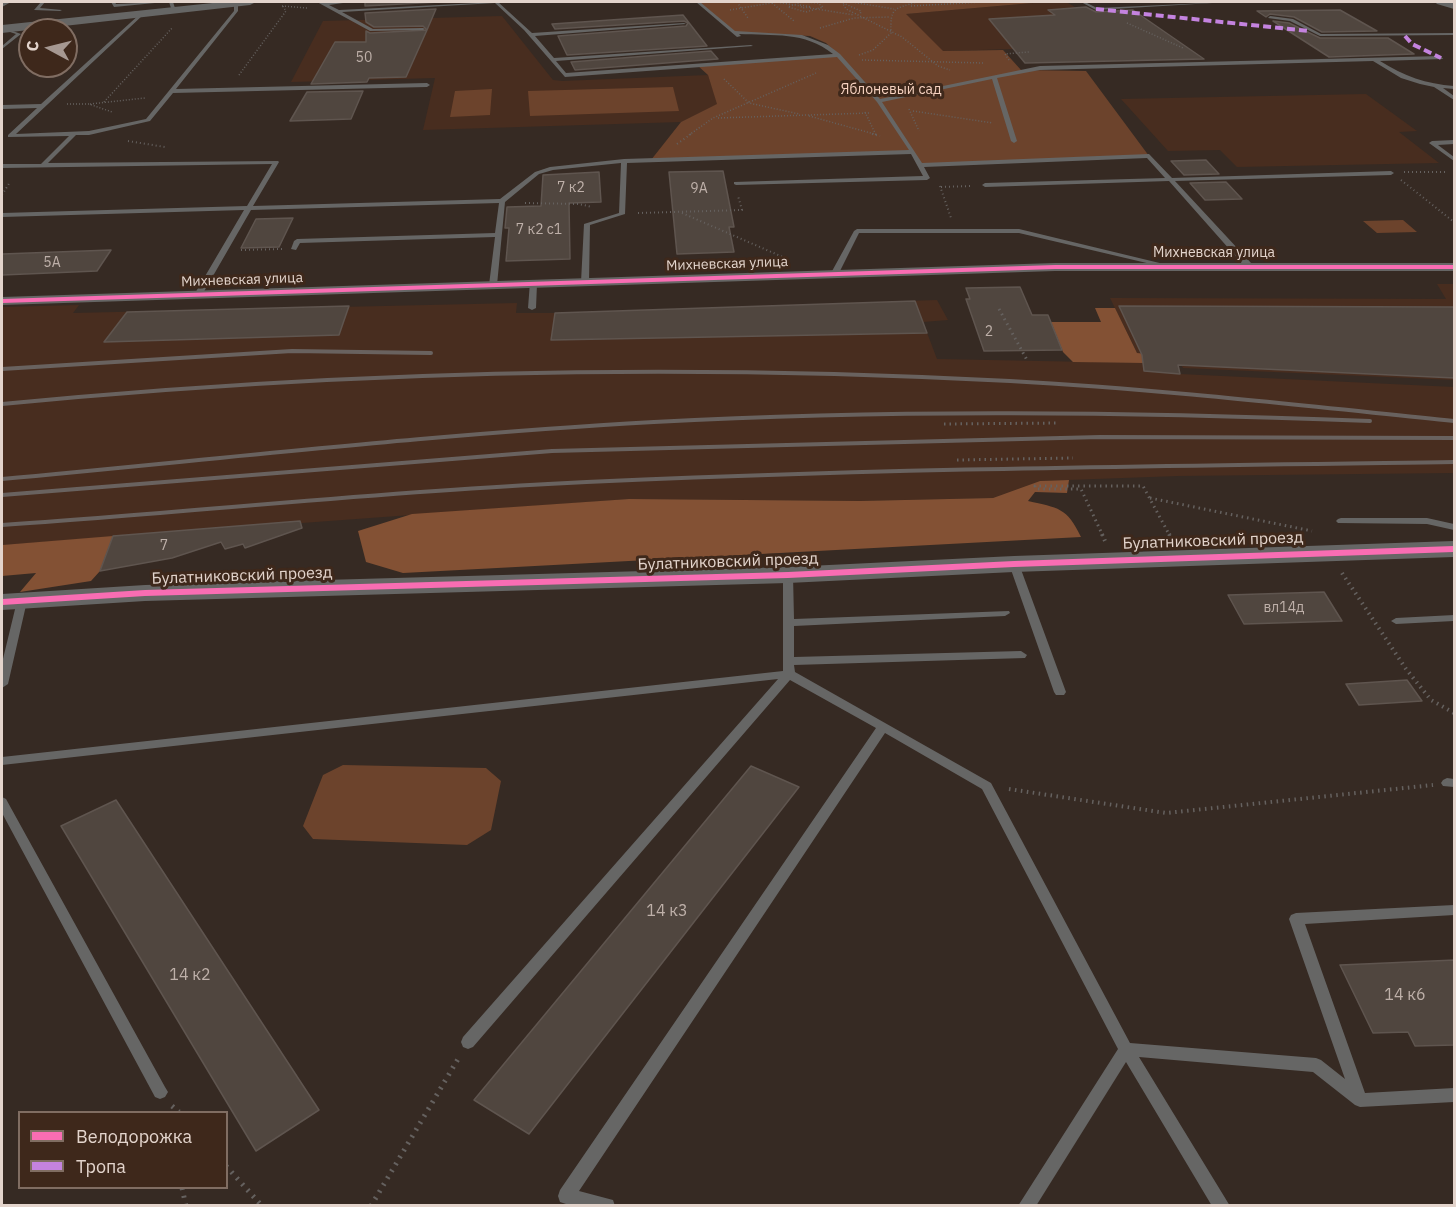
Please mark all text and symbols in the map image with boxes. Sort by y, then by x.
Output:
north arrow [18,18,78,78]
text: С [22,40,43,52]
house number: 50 [356,50,372,66]
park label: Яблоневый сад [840,82,942,98]
house number: 7 к2 [557,180,585,196]
house number: 9А [690,181,708,197]
house number: 7 к2 с1 [516,222,562,238]
street label: Михневская улица [1153,245,1275,261]
street label: Михневская улица [666,253,788,275]
house number: 5А [43,255,61,271]
street label: Михневская улица [181,269,303,291]
house number: 2 [985,324,993,340]
street label: Булатниковский проезд [1122,528,1304,554]
house number: 7 [160,538,168,554]
street label: Булатниковский проезд [637,549,819,575]
street label: Булатниковский проезд [151,563,333,589]
house number: вл14д [1264,600,1304,616]
house number: 14 к3 [646,901,688,921]
house number: 14 к2 [169,965,211,985]
house number: 14 к6 [1384,985,1426,1005]
legend [18,1111,228,1189]
text: Велодорожка [76,1125,192,1148]
text: Тропа [76,1155,126,1178]

